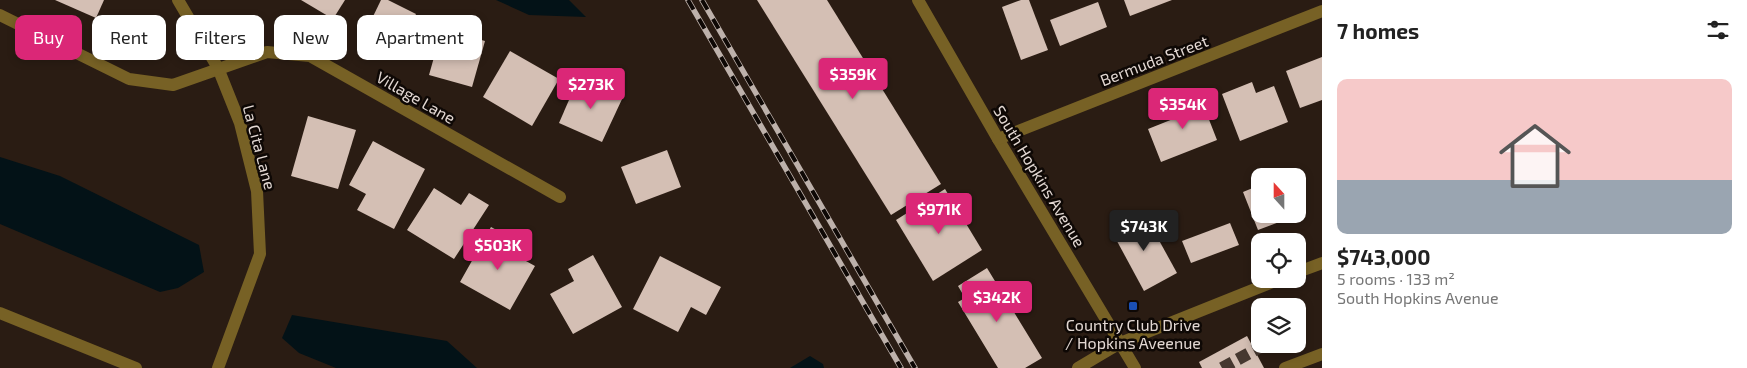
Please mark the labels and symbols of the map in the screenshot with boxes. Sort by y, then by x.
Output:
street label: Bermuda Street [1097,31,1211,89]
pin: $359K [818,58,888,100]
street label: Village Lane [373,67,459,127]
pin: $273K [556,68,626,110]
pin: $354K [1148,88,1218,130]
street label: South Hopkins Avenue [990,102,1090,250]
street label: La Cita Lane [240,103,280,191]
north arrow [1251,168,1306,222]
pin: $971K [904,192,974,235]
pin: $743K [1109,210,1179,252]
pin: $503K [463,228,533,271]
pin: $342K [962,280,1032,323]
marker: Country Club Drive / Hopkins Aveenue [1127,300,1139,312]
place label: Country Club Drive / Hopkins Aveenue [1065,315,1201,352]

